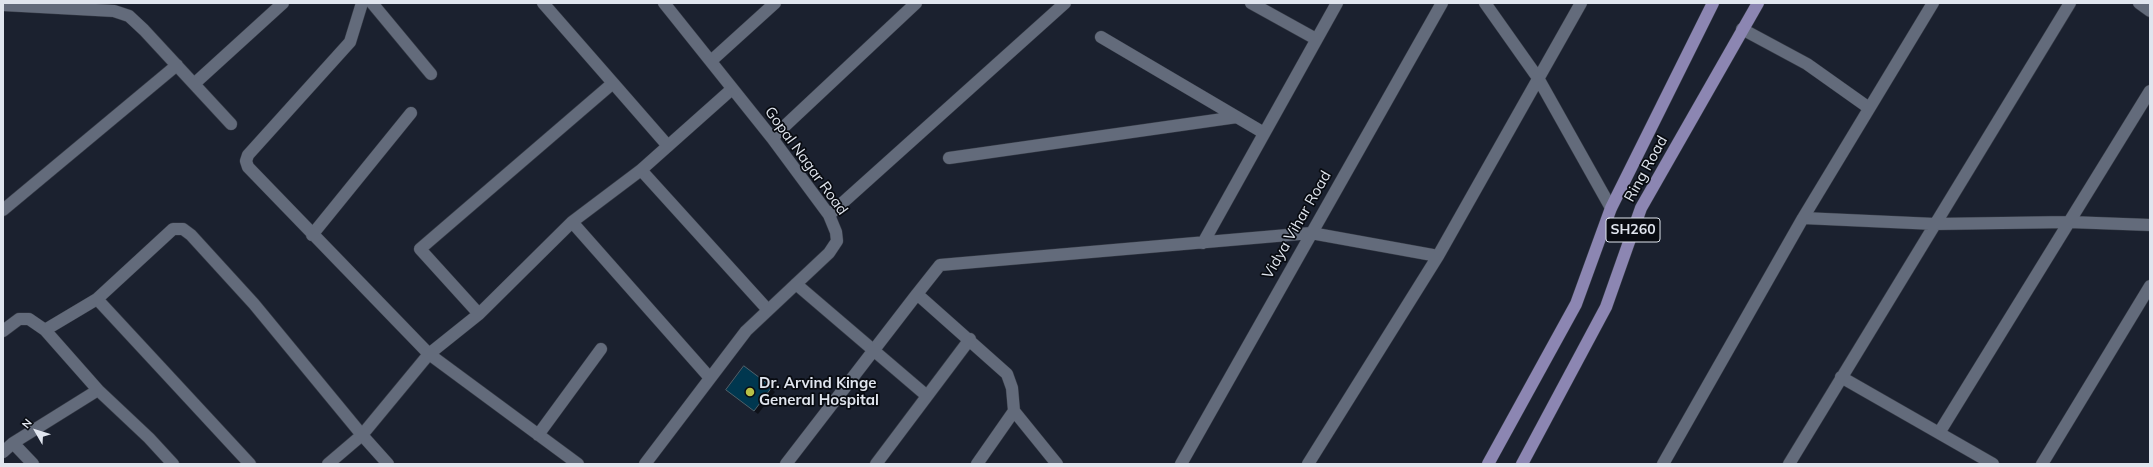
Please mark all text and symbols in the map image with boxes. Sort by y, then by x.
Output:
street label: Gopal Nagar Road [761,103,851,219]
street label: Ring Road [1621,133,1671,205]
street label: Vidya Vihar Road [1259,168,1335,282]
road number: SH260 [1606,218,1660,242]
place label: Dr. Arvind Kinge General Hospital [759,374,879,409]
marker: Dr. Arvind Kinge General Hospital [744,386,756,398]
north arrow [16,411,56,451]
text: N [19,416,35,431]

